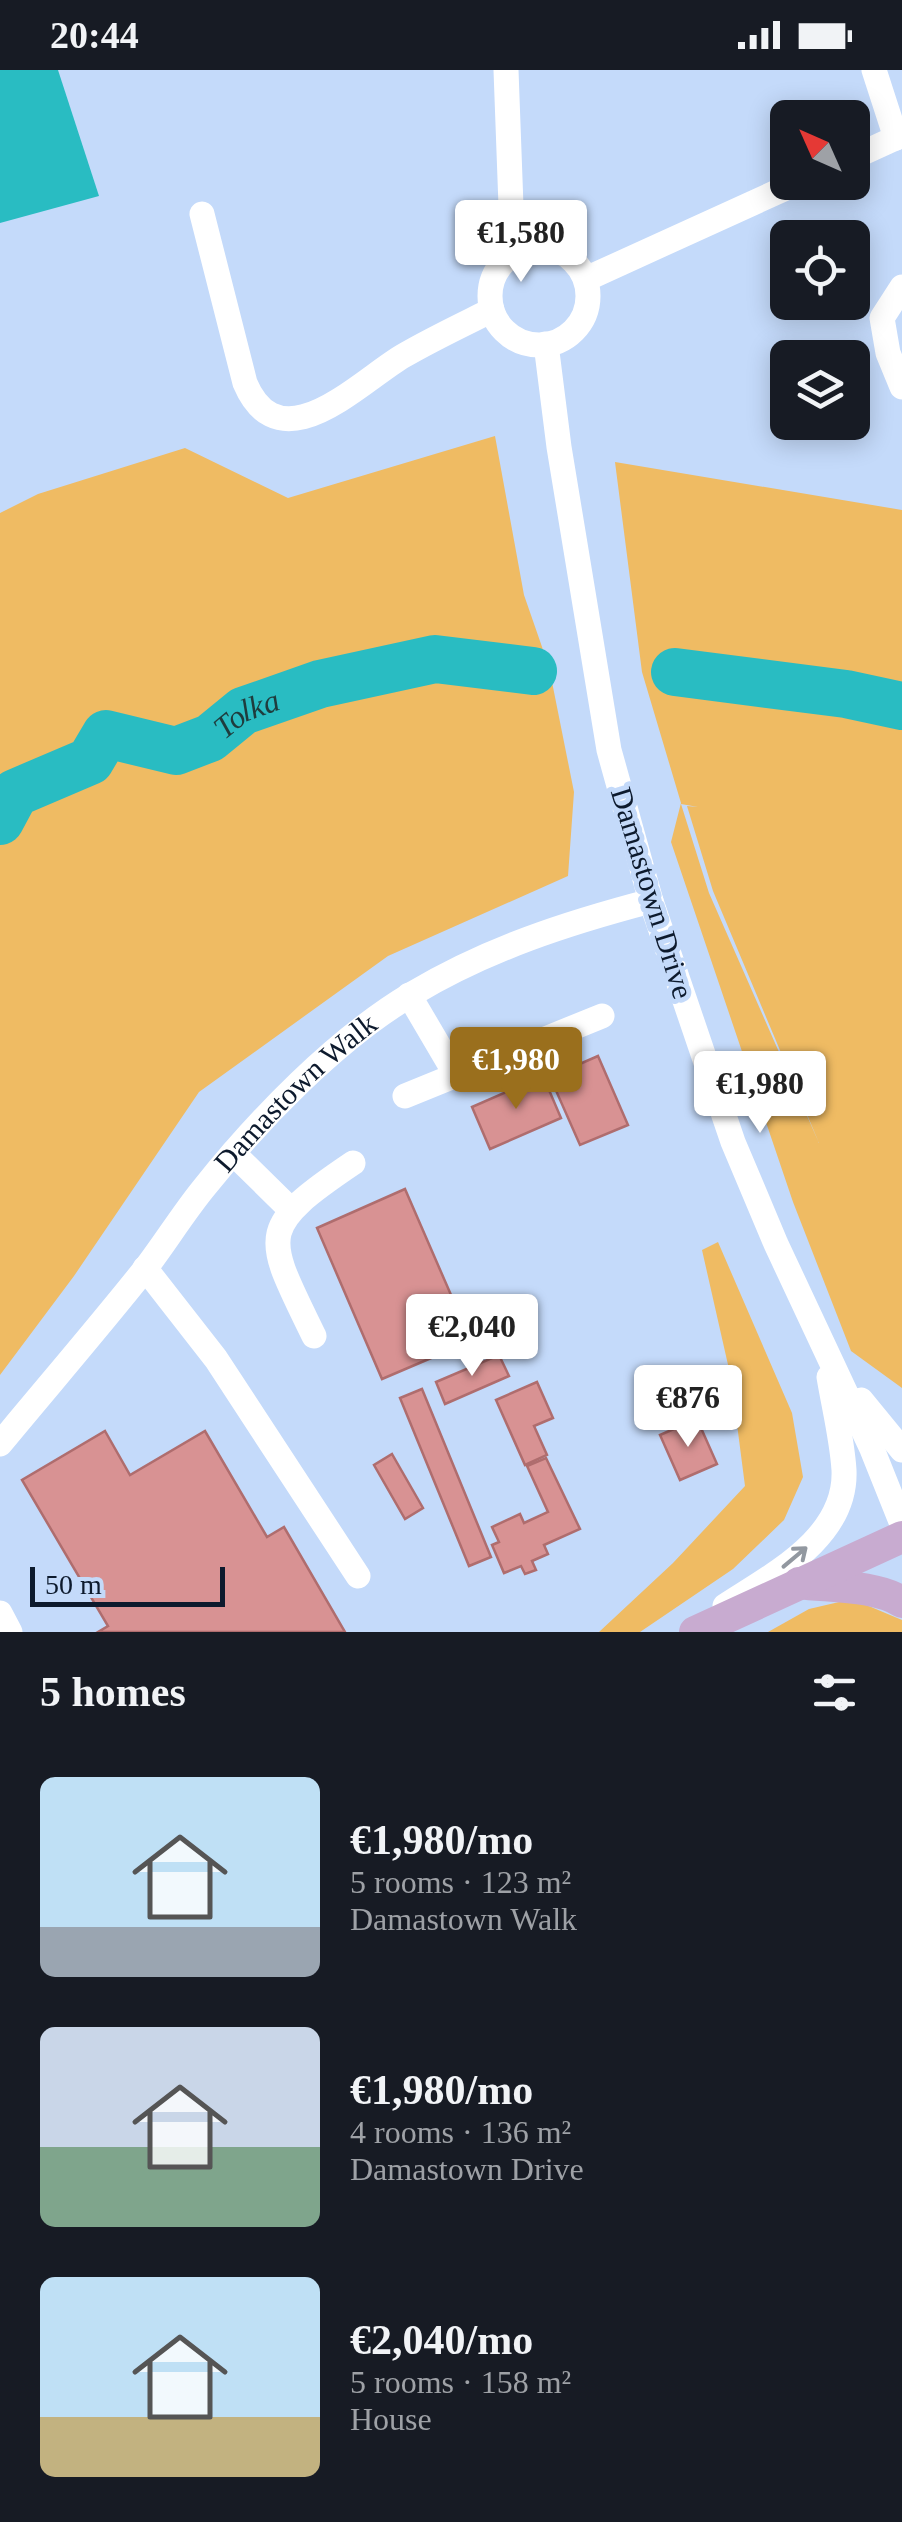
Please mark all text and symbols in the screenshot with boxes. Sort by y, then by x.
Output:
text: 20:44 [50,14,139,56]
north arrow [770,100,870,200]
map controls [770,100,870,440]
pin: €1,580 [440,200,602,285]
text: €1,580 [477,214,565,250]
button: locate [770,220,870,320]
button: layers [770,340,870,440]
water label: Tolka [206,682,284,746]
street label: Damastown Drive [605,783,700,1002]
street label: Damastown Walk [207,1006,383,1178]
pin: €1,980 [435,1027,597,1112]
text: €1,980 [472,1041,560,1077]
pin: €1,980 [679,1051,841,1136]
text: €1,980 [716,1065,804,1101]
pin: €2,040 [391,1294,553,1379]
text: €2,040 [428,1308,516,1344]
pin: €876 [629,1365,747,1450]
text: €876 [656,1379,720,1415]
one-way arrow [782,1546,808,1568]
scale bar [30,1562,225,1606]
text: 50 m [45,1569,102,1600]
icon: filters [807,1665,862,1720]
text: 5 homes [40,1669,186,1715]
icon: home [120,1817,240,1937]
text: €1,980/mo [350,1817,533,1863]
text: 5 rooms · 123 m² [350,1864,571,1900]
text: Damastown Walk [350,1901,577,1937]
icon: home [120,2067,240,2187]
text: €1,980/mo [350,2067,533,2113]
text: 4 rooms · 136 m² [350,2114,571,2150]
text: Damastown Drive [350,2151,584,2187]
icon: home [120,2317,240,2437]
text: €2,040/mo [350,2317,533,2363]
text: 5 rooms · 158 m² [350,2364,571,2400]
text: House [350,2401,432,2437]

